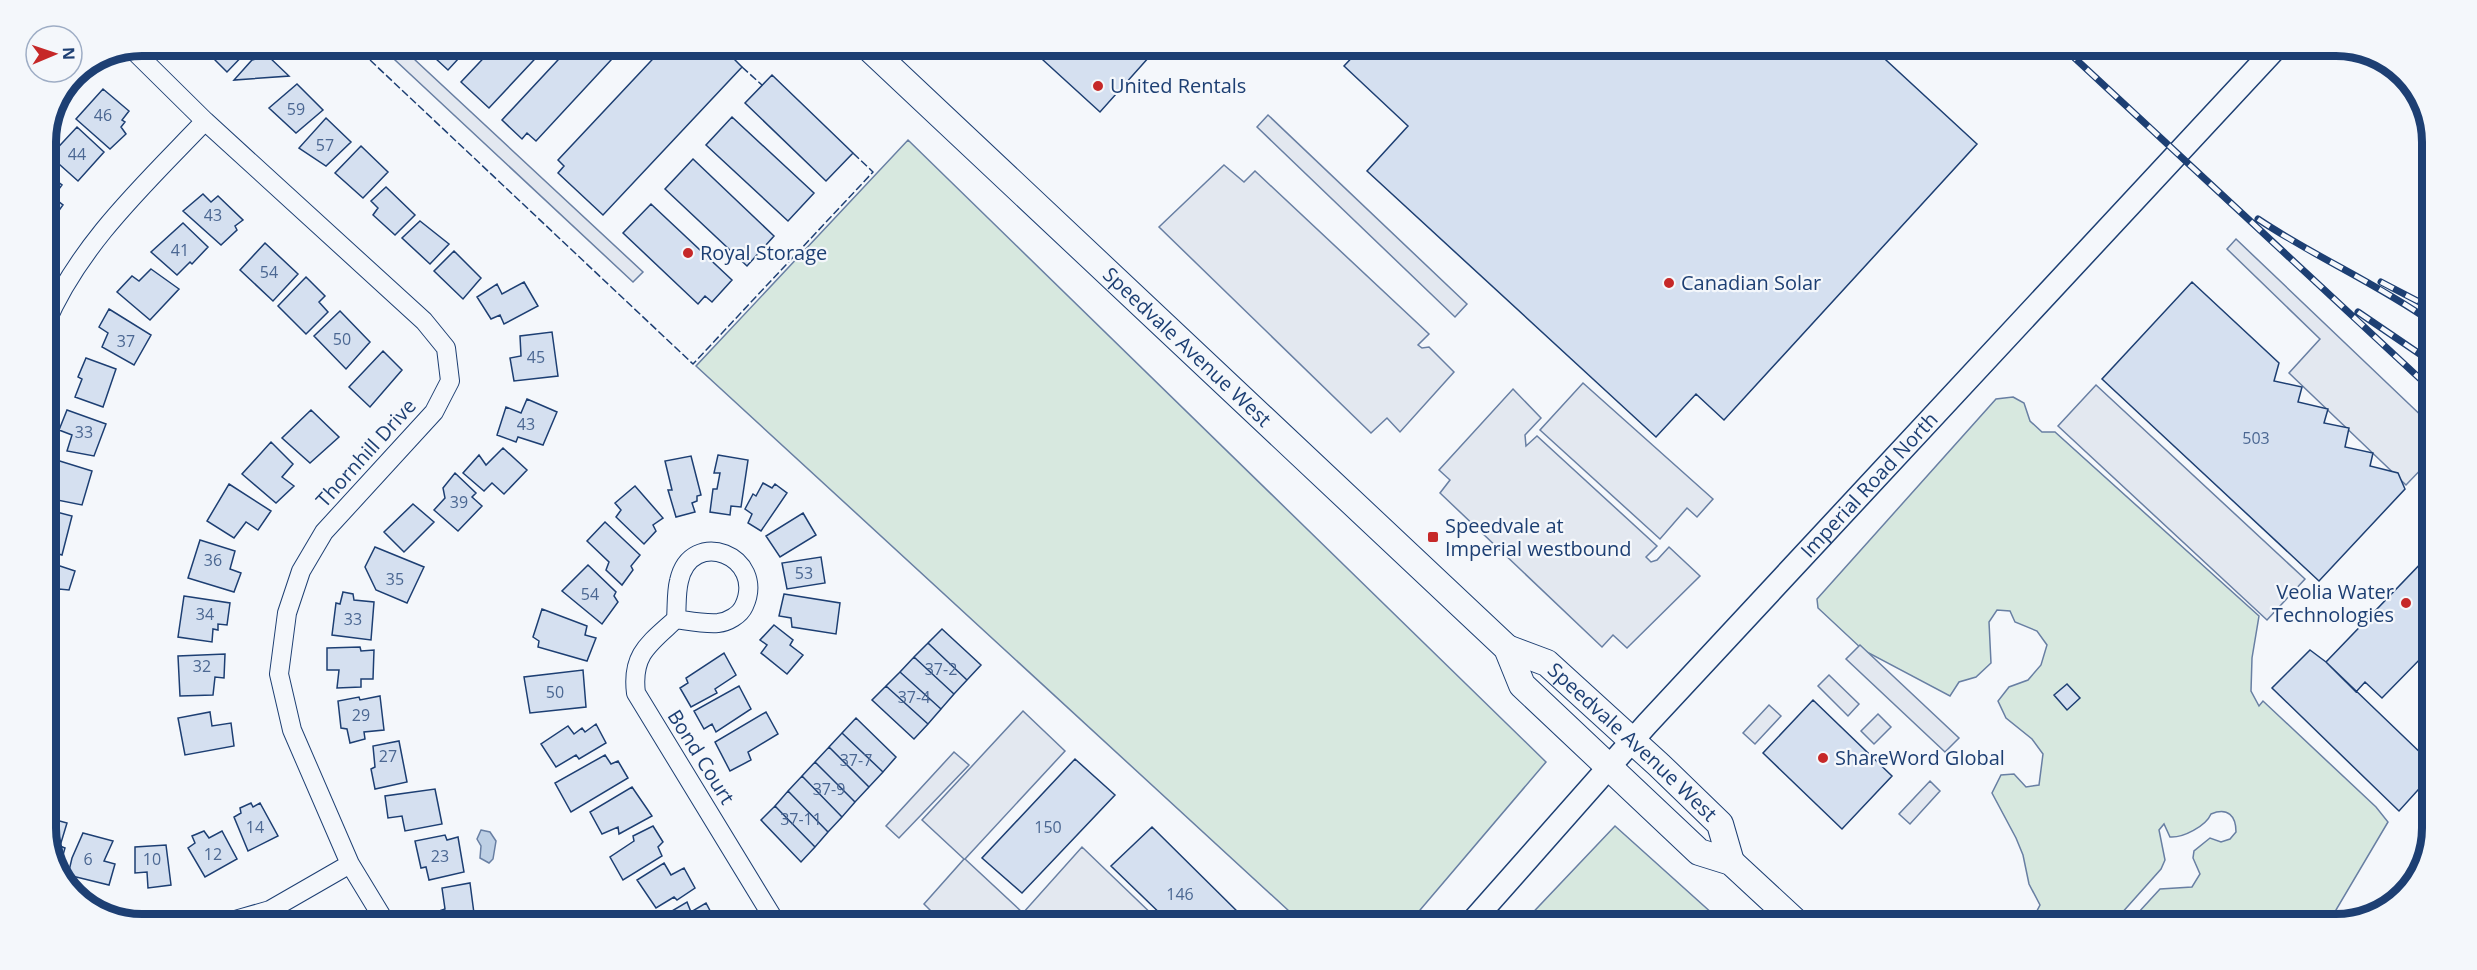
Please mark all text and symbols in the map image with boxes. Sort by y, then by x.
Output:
north arrow [24,24,84,84]
text: N [58,47,80,60]
place label: United Rentals [1110,72,1246,99]
marker: United Rentals [1091,79,1105,93]
house number: 59 [287,98,305,120]
house number: 46 [94,104,112,126]
house number: 57 [316,134,334,156]
house number: 44 [68,143,86,165]
house number: 43 [204,204,222,226]
house number: 41 [171,239,189,261]
place label: Royal Storage [700,239,827,266]
marker: Royal Storage [681,246,695,260]
house number: 54 [260,261,278,283]
street label: Speedvale Avenue West [1097,261,1277,433]
place label: Canadian Solar [1681,269,1821,296]
marker: Canadian Solar [1662,276,1676,290]
house number: 50 [333,328,351,350]
house number: 37 [117,330,135,352]
house number: 45 [527,346,545,368]
street label: Thornhill Drive [310,393,422,513]
street label: Imperial Road North [1794,406,1943,563]
house number: 43 [517,413,535,435]
house number: 33 [75,421,93,443]
house number: 503 [2242,427,2270,449]
house number: 39 [450,491,468,513]
place label: Speedvale at Imperial westbound [1445,512,1632,562]
marker: Speedvale at Imperial westbound [1426,530,1440,544]
house number: 36 [204,549,222,571]
house number: 53 [795,562,813,584]
house number: 35 [386,568,404,590]
place label: Veolia Water Technologies [2272,578,2394,628]
house number: 54 [581,583,599,605]
marker: Veolia Water Technologies [2399,596,2413,610]
house number: 34 [196,603,214,625]
house number: 33 [344,608,362,630]
house number: 32 [193,655,211,677]
street label: Speedvale Avenue West [1542,656,1723,827]
house number: 37-2 [925,658,957,680]
house number: 50 [546,681,564,703]
house number: 37-4 [898,686,930,708]
house number: 29 [352,704,370,726]
street label: Bond Court [662,704,741,809]
place label: ShareWord Global [1835,744,2005,771]
house number: 27 [379,745,397,767]
house number: 37-7 [840,749,872,771]
marker: ShareWord Global [1816,751,1830,765]
house number: 37-9 [813,778,845,800]
house number: 37-11 [780,808,822,830]
house number: 14 [246,816,264,838]
house number: 150 [1034,816,1062,838]
house number: 12 [204,843,222,865]
house number: 23 [431,845,449,867]
house number: 6 [83,848,93,870]
house number: 10 [143,848,161,870]
house number: 146 [1166,883,1194,905]

